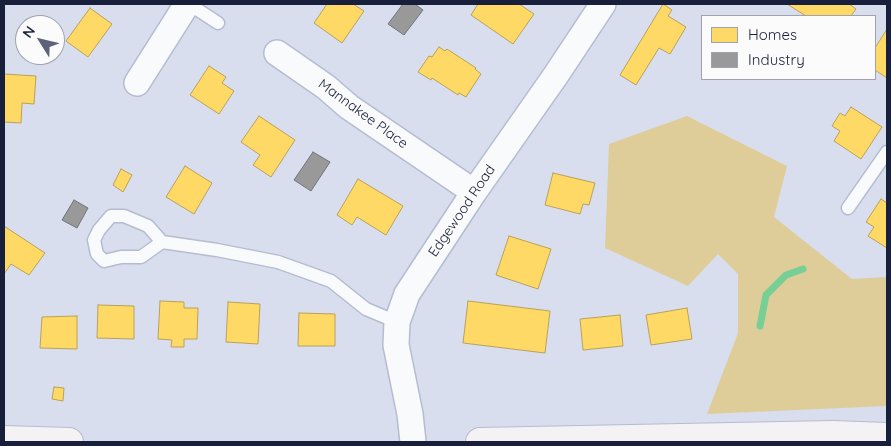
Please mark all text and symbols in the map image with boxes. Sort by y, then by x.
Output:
north arrow [15,15,65,65]
legend [701,15,876,80]
text: N [18,22,39,41]
text: Homes [748,25,797,44]
text: Industry [748,50,805,69]
street label: Mannakee Place [315,76,411,152]
street label: Edgewood Road [425,162,499,260]

